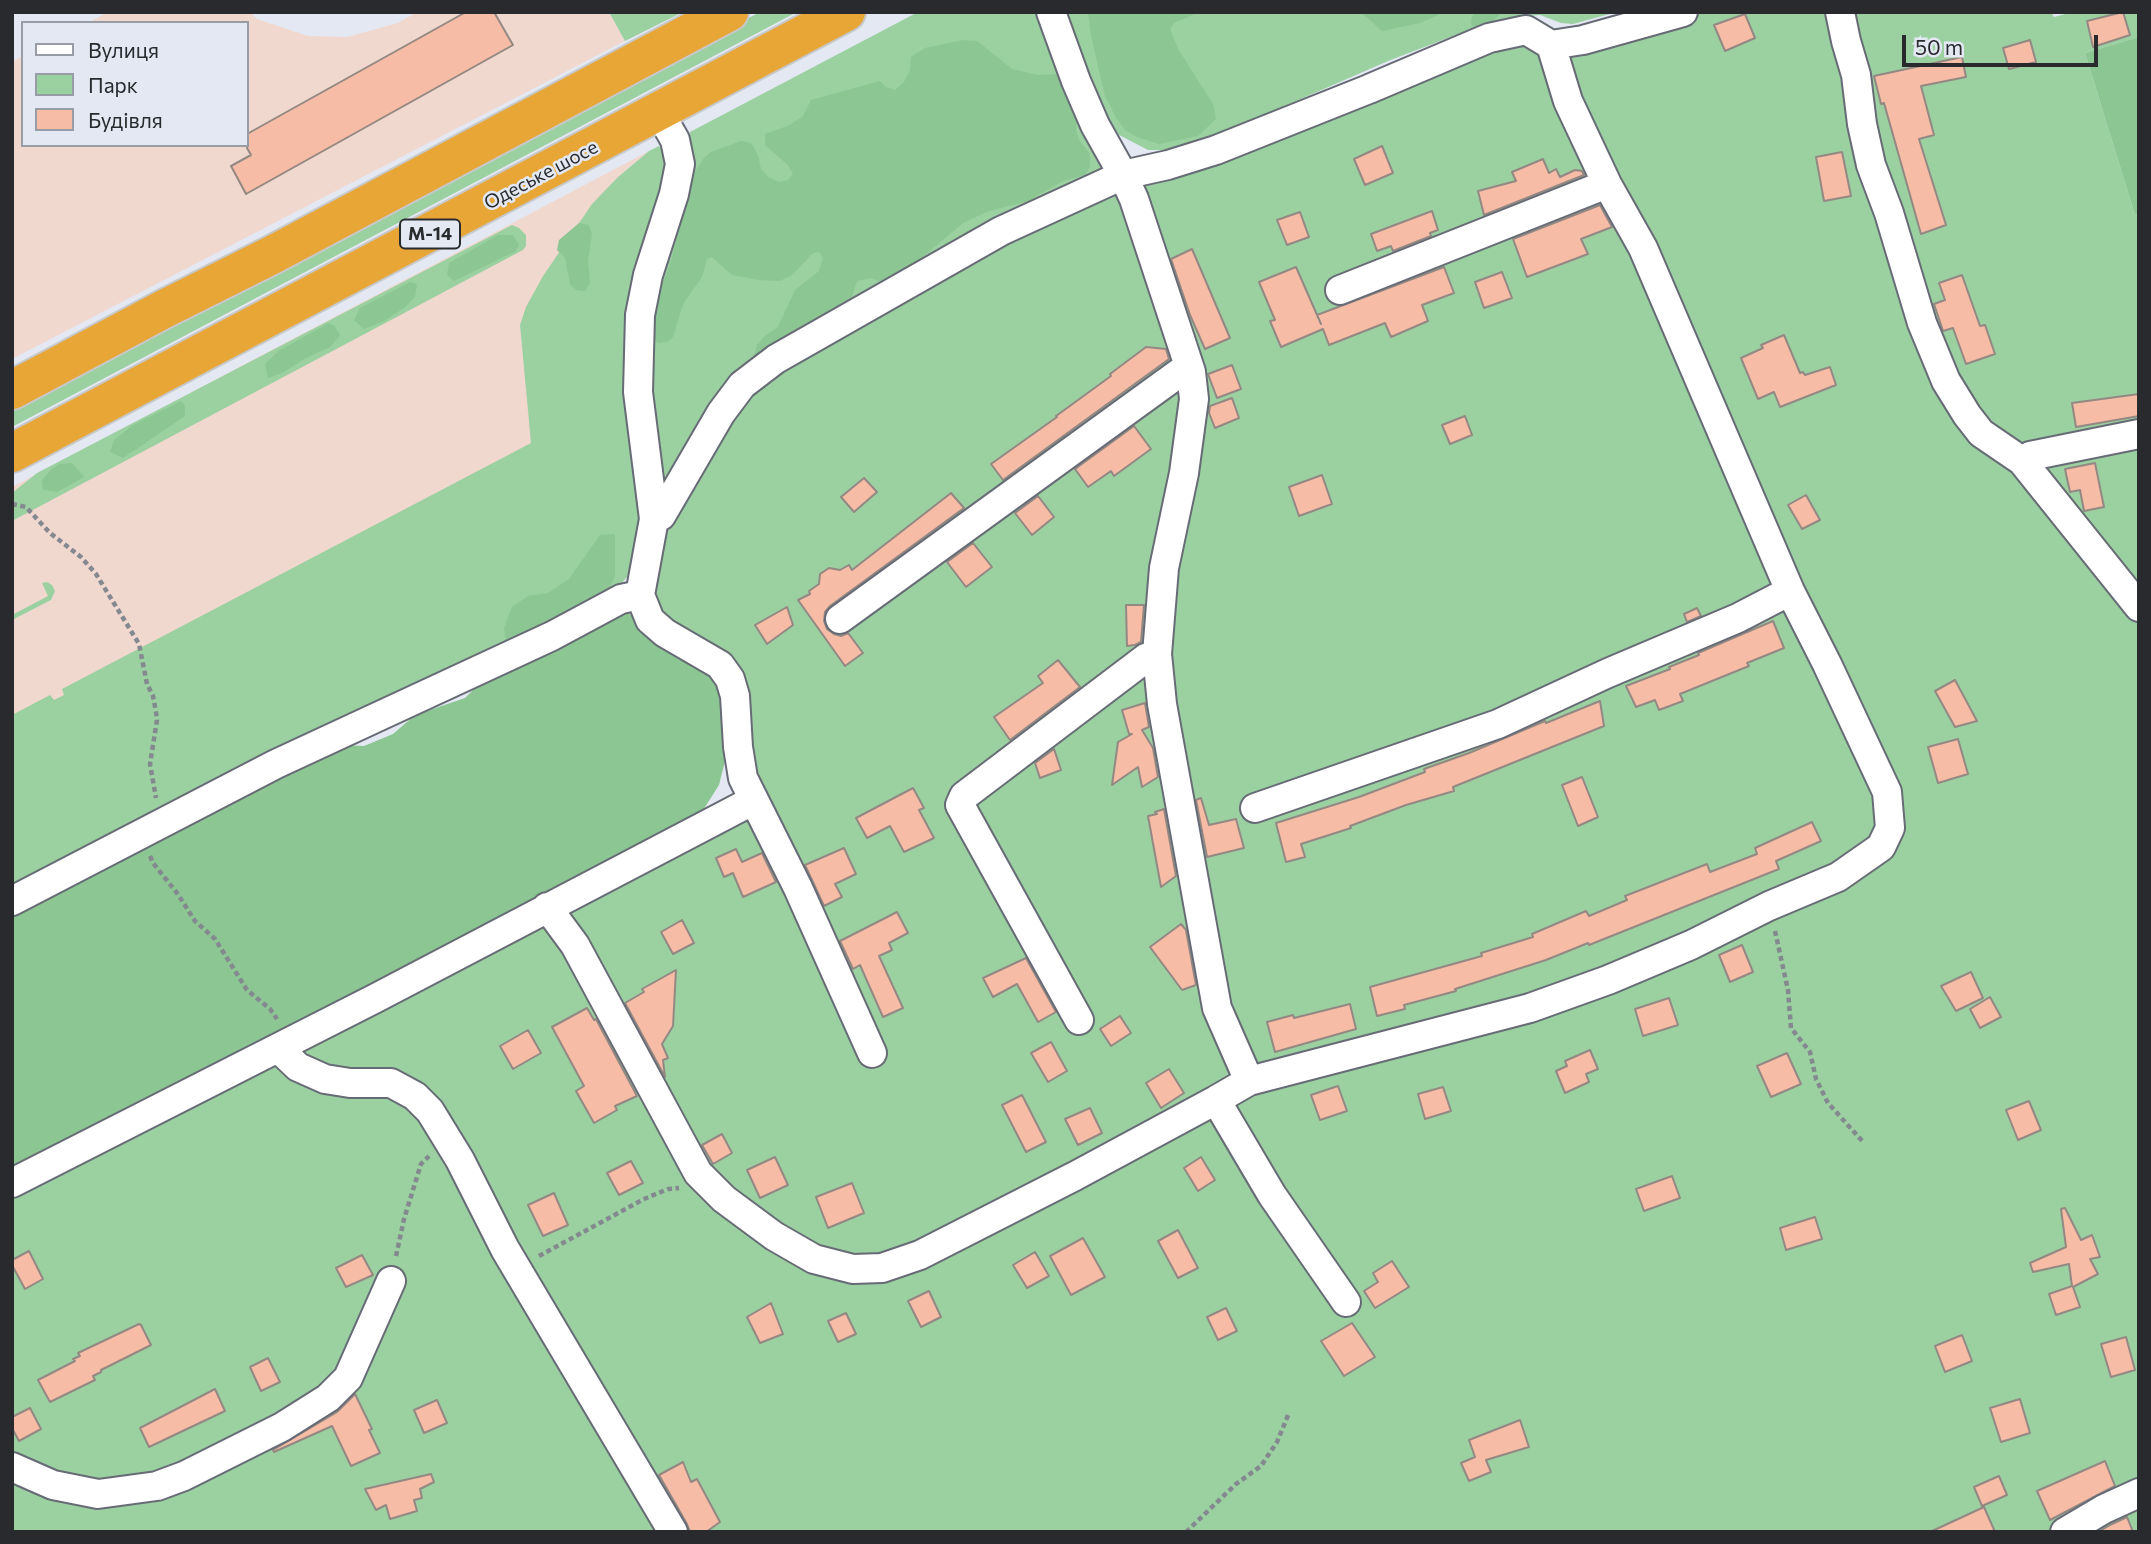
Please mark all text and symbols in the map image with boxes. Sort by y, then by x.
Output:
legend [21,21,248,147]
scale bar [1906,21,2102,65]
text: 50 m [1915,34,1963,59]
text: Вулиця [88,37,159,62]
text: Парк [88,72,138,97]
text: Будівля [88,107,163,132]
street label: Одеське шосе [480,135,602,215]
road number: М-14 [400,220,460,248]

